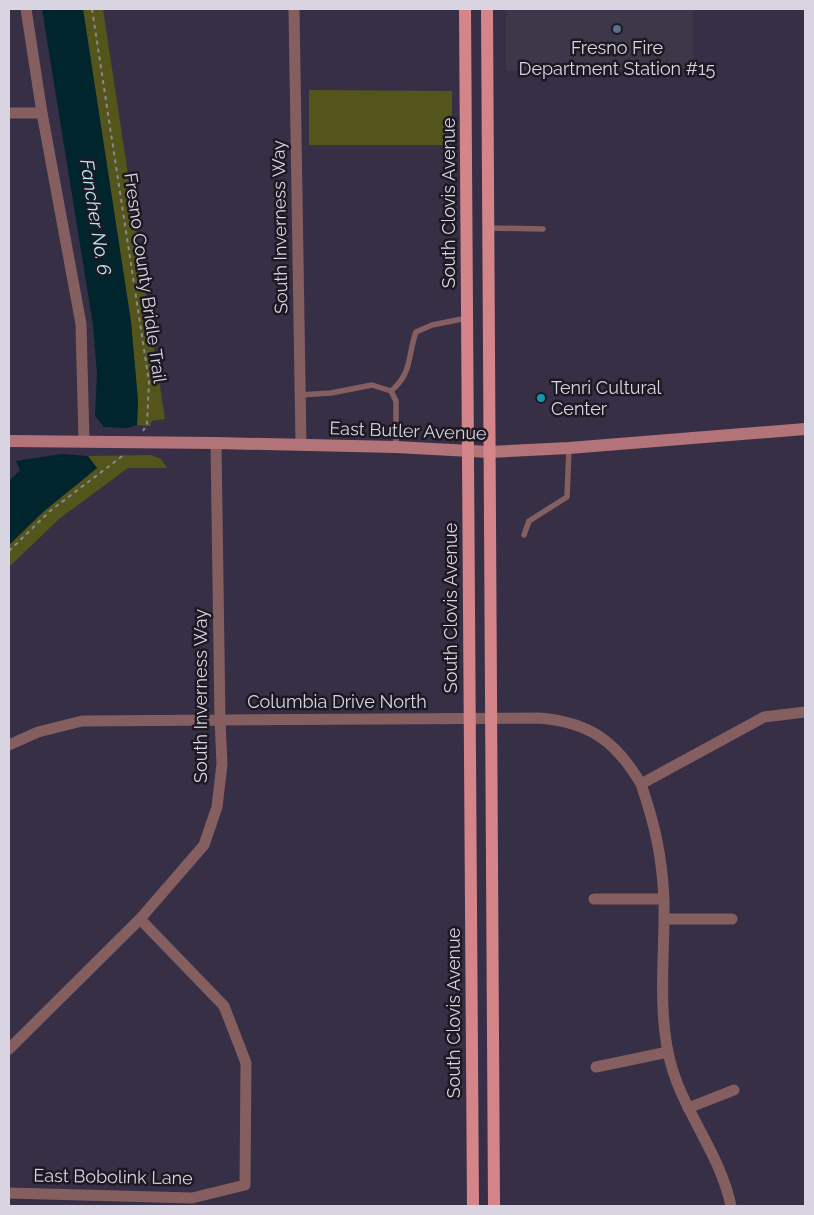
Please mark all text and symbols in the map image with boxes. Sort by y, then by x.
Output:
marker: Fresno Fire Department Station #15 [611,23,623,35]
place label: Fresno Fire Department Station #15 [519,37,716,79]
street label: South Clovis Avenue [438,117,459,288]
street label: South Inverness Way [267,140,292,314]
water label: Fancher No. 6 [76,157,116,277]
street label: Fresno County Bridle Trail [120,171,171,385]
place label: Tenri Cultural Center [551,377,662,419]
marker: Tenri Cultural Center [535,392,547,404]
street label: East Butler Avenue [329,417,487,444]
street label: South Clovis Avenue [440,522,461,693]
street label: South Inverness Way [190,609,211,783]
street label: Columbia Drive North [247,691,427,712]
street label: South Clovis Avenue [443,927,464,1098]
street label: East Bobolink Lane [33,1165,193,1188]

